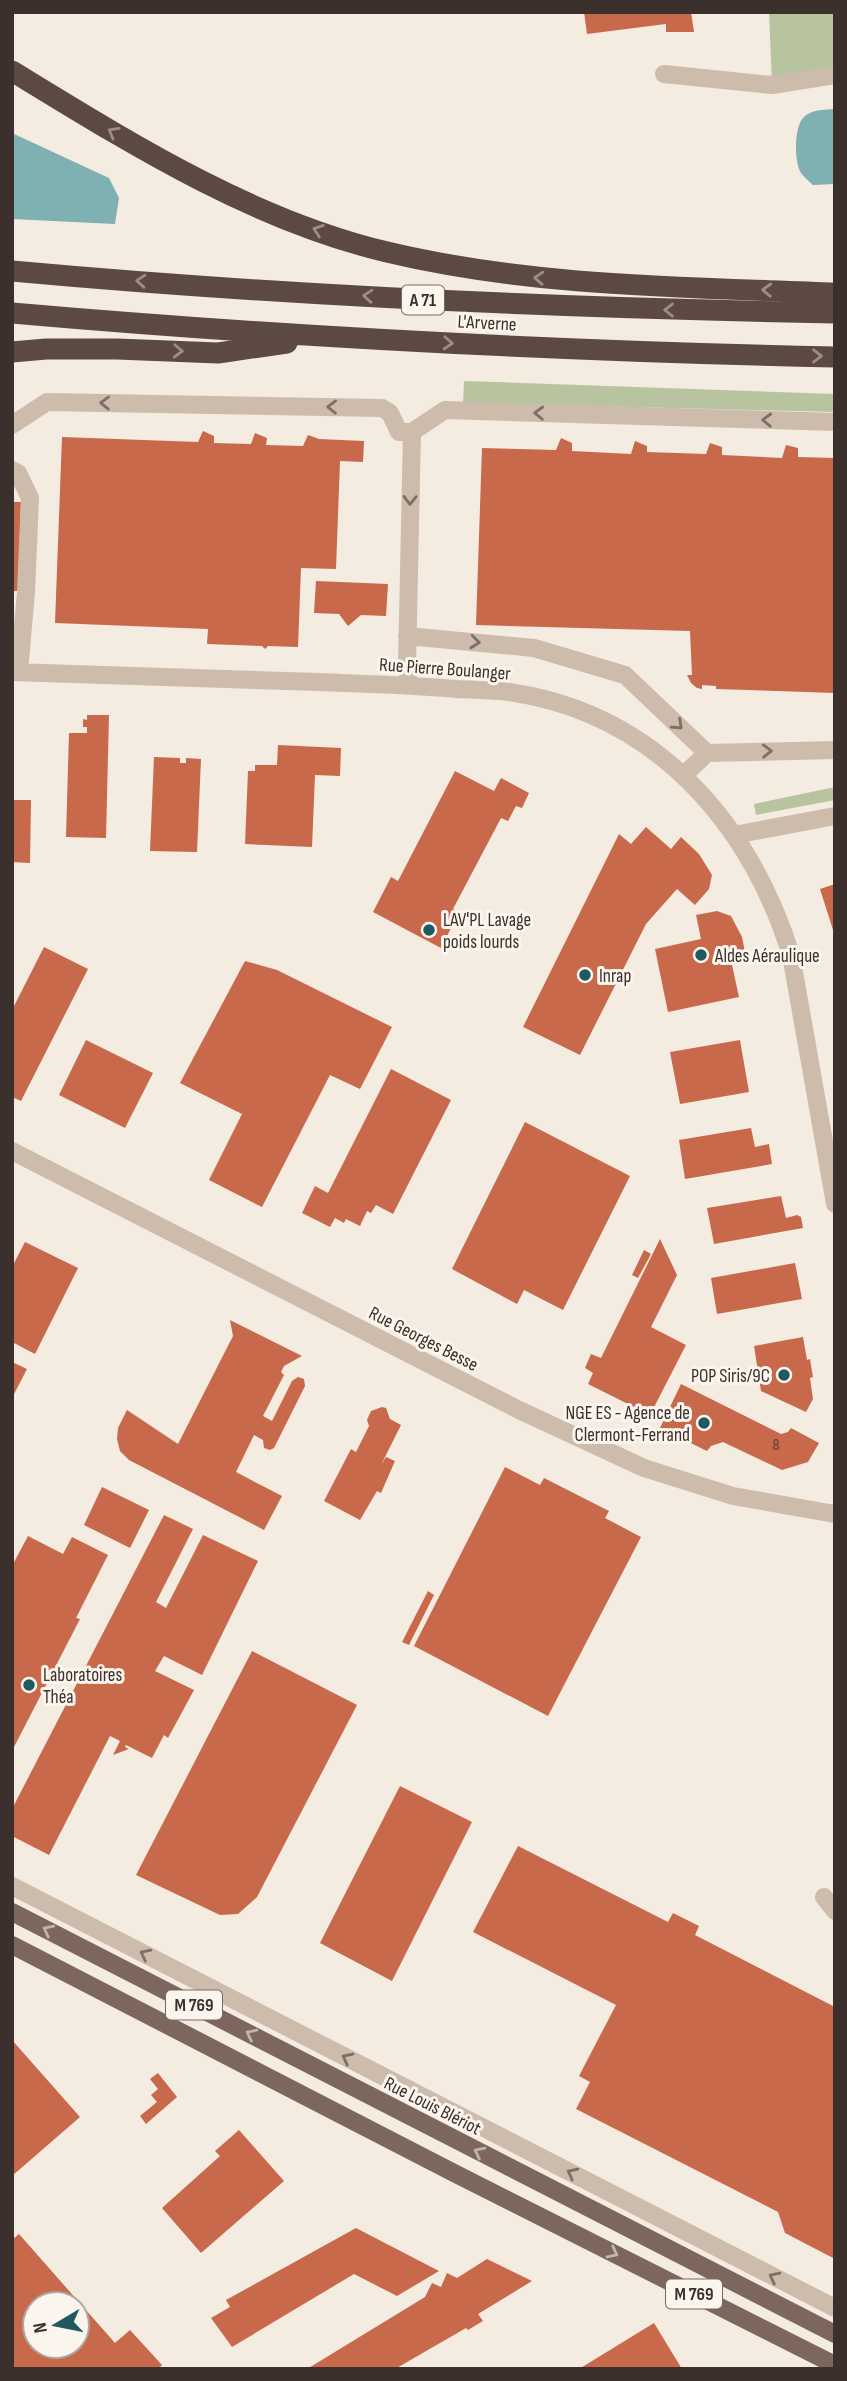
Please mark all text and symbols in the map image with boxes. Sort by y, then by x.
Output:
one-way arrow [107,127,120,140]
one-way arrow [312,224,324,238]
one-way arrow [534,271,545,286]
one-way arrow [135,274,146,289]
one-way arrow [761,283,772,298]
road number: A 71 [402,286,444,314]
one-way arrow [362,289,373,304]
one-way arrow [663,302,673,318]
street label: L'Arverne [457,310,517,337]
one-way arrow [443,335,454,350]
one-way arrow [173,344,184,359]
one-way arrow [812,348,822,364]
one-way arrow [99,395,110,411]
one-way arrow [327,399,337,415]
one-way arrow [533,405,544,420]
one-way arrow [761,413,772,428]
one-way arrow [402,495,418,506]
one-way arrow [469,635,481,650]
street label: Rue Pierre Boulanger [378,653,512,686]
one-way arrow [670,717,683,730]
one-way arrow [762,744,773,759]
place label: LAV'PL Lavage poids lourds [443,909,531,954]
marker: LAV'PL Lavage poids lourds [421,922,437,938]
place label: Aldes Aéraulique [714,945,820,968]
marker: Aldes Aéraulique [693,947,709,963]
place label: Inrap [599,965,631,988]
marker: Inrap [577,967,593,983]
street label: Rue Georges Besse [365,1302,482,1377]
place label: POP Siris/9C [691,1365,770,1388]
marker: POP Siris/9C [776,1367,792,1383]
place label: NGE ES - Agence de Clermont-Ferrand [566,1402,690,1447]
marker: NGE ES - Agence de Clermont-Ferrand [696,1415,712,1431]
house number: 8 [772,1436,780,1455]
place label: Laboratoires Théa [43,1664,122,1709]
marker: Laboratoires Théa [21,1677,37,1693]
one-way arrow [43,1925,55,1939]
one-way arrow [140,1949,152,1963]
road number: M 769 [166,1991,222,2020]
one-way arrow [245,2029,258,2043]
one-way arrow [342,2053,354,2067]
street label: Rue Louis Blériot [380,2072,485,2141]
one-way arrow [474,2147,486,2161]
one-way arrow [566,2168,579,2182]
one-way arrow [606,2244,618,2258]
one-way arrow [769,2272,781,2286]
road number: M 769 [666,2280,722,2308]
north arrow [21,2290,91,2360]
text: N [29,2321,53,2335]

